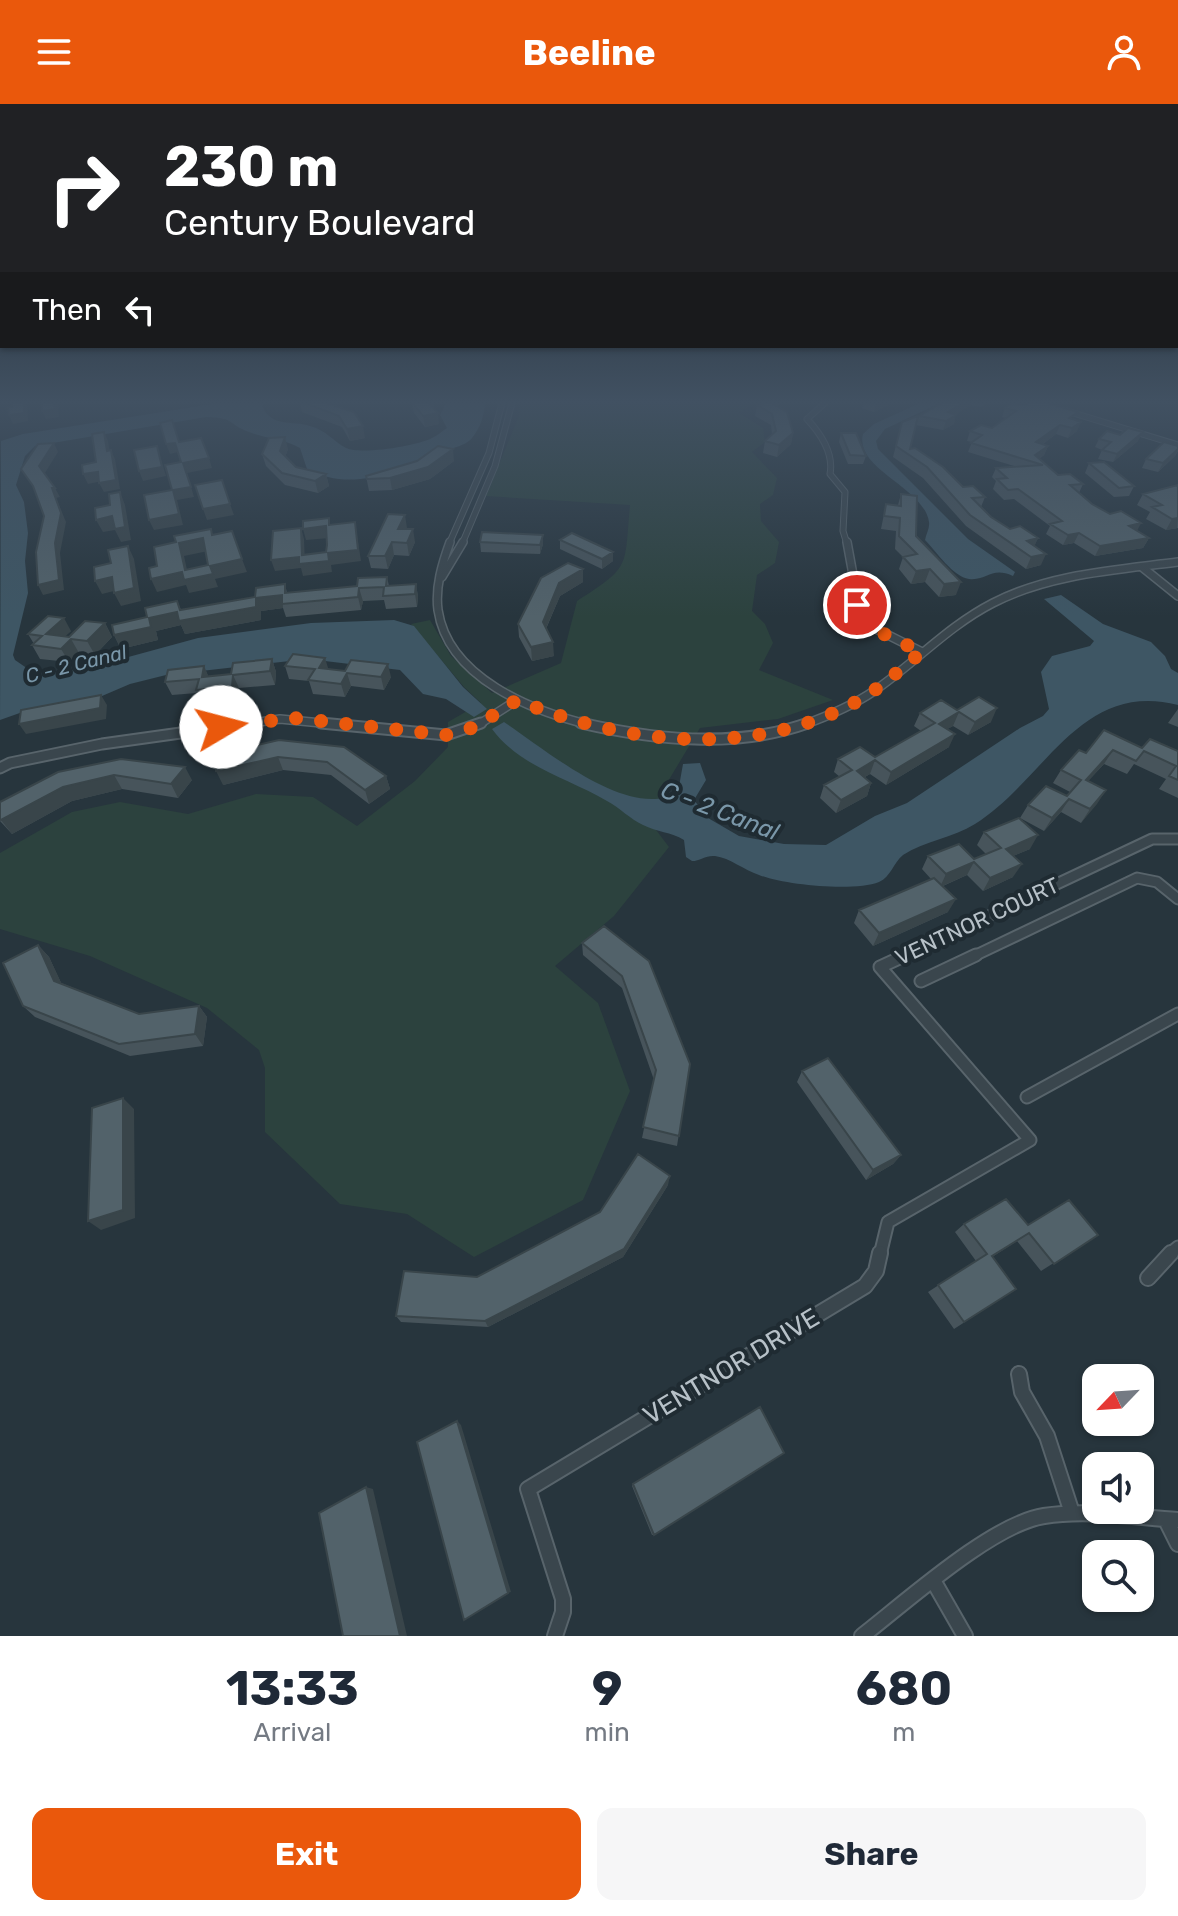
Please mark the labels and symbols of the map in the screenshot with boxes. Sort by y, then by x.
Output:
pin [823,571,891,639]
water label: C - 2 Canal [23,640,130,688]
position arrow [179,685,263,769]
water label: C - 2 Canal [657,776,784,847]
street label: VENTNOR COURT [891,872,1064,971]
street label: VENTNOR DRIVE [638,1302,825,1431]
north arrow [1082,1364,1154,1436]

